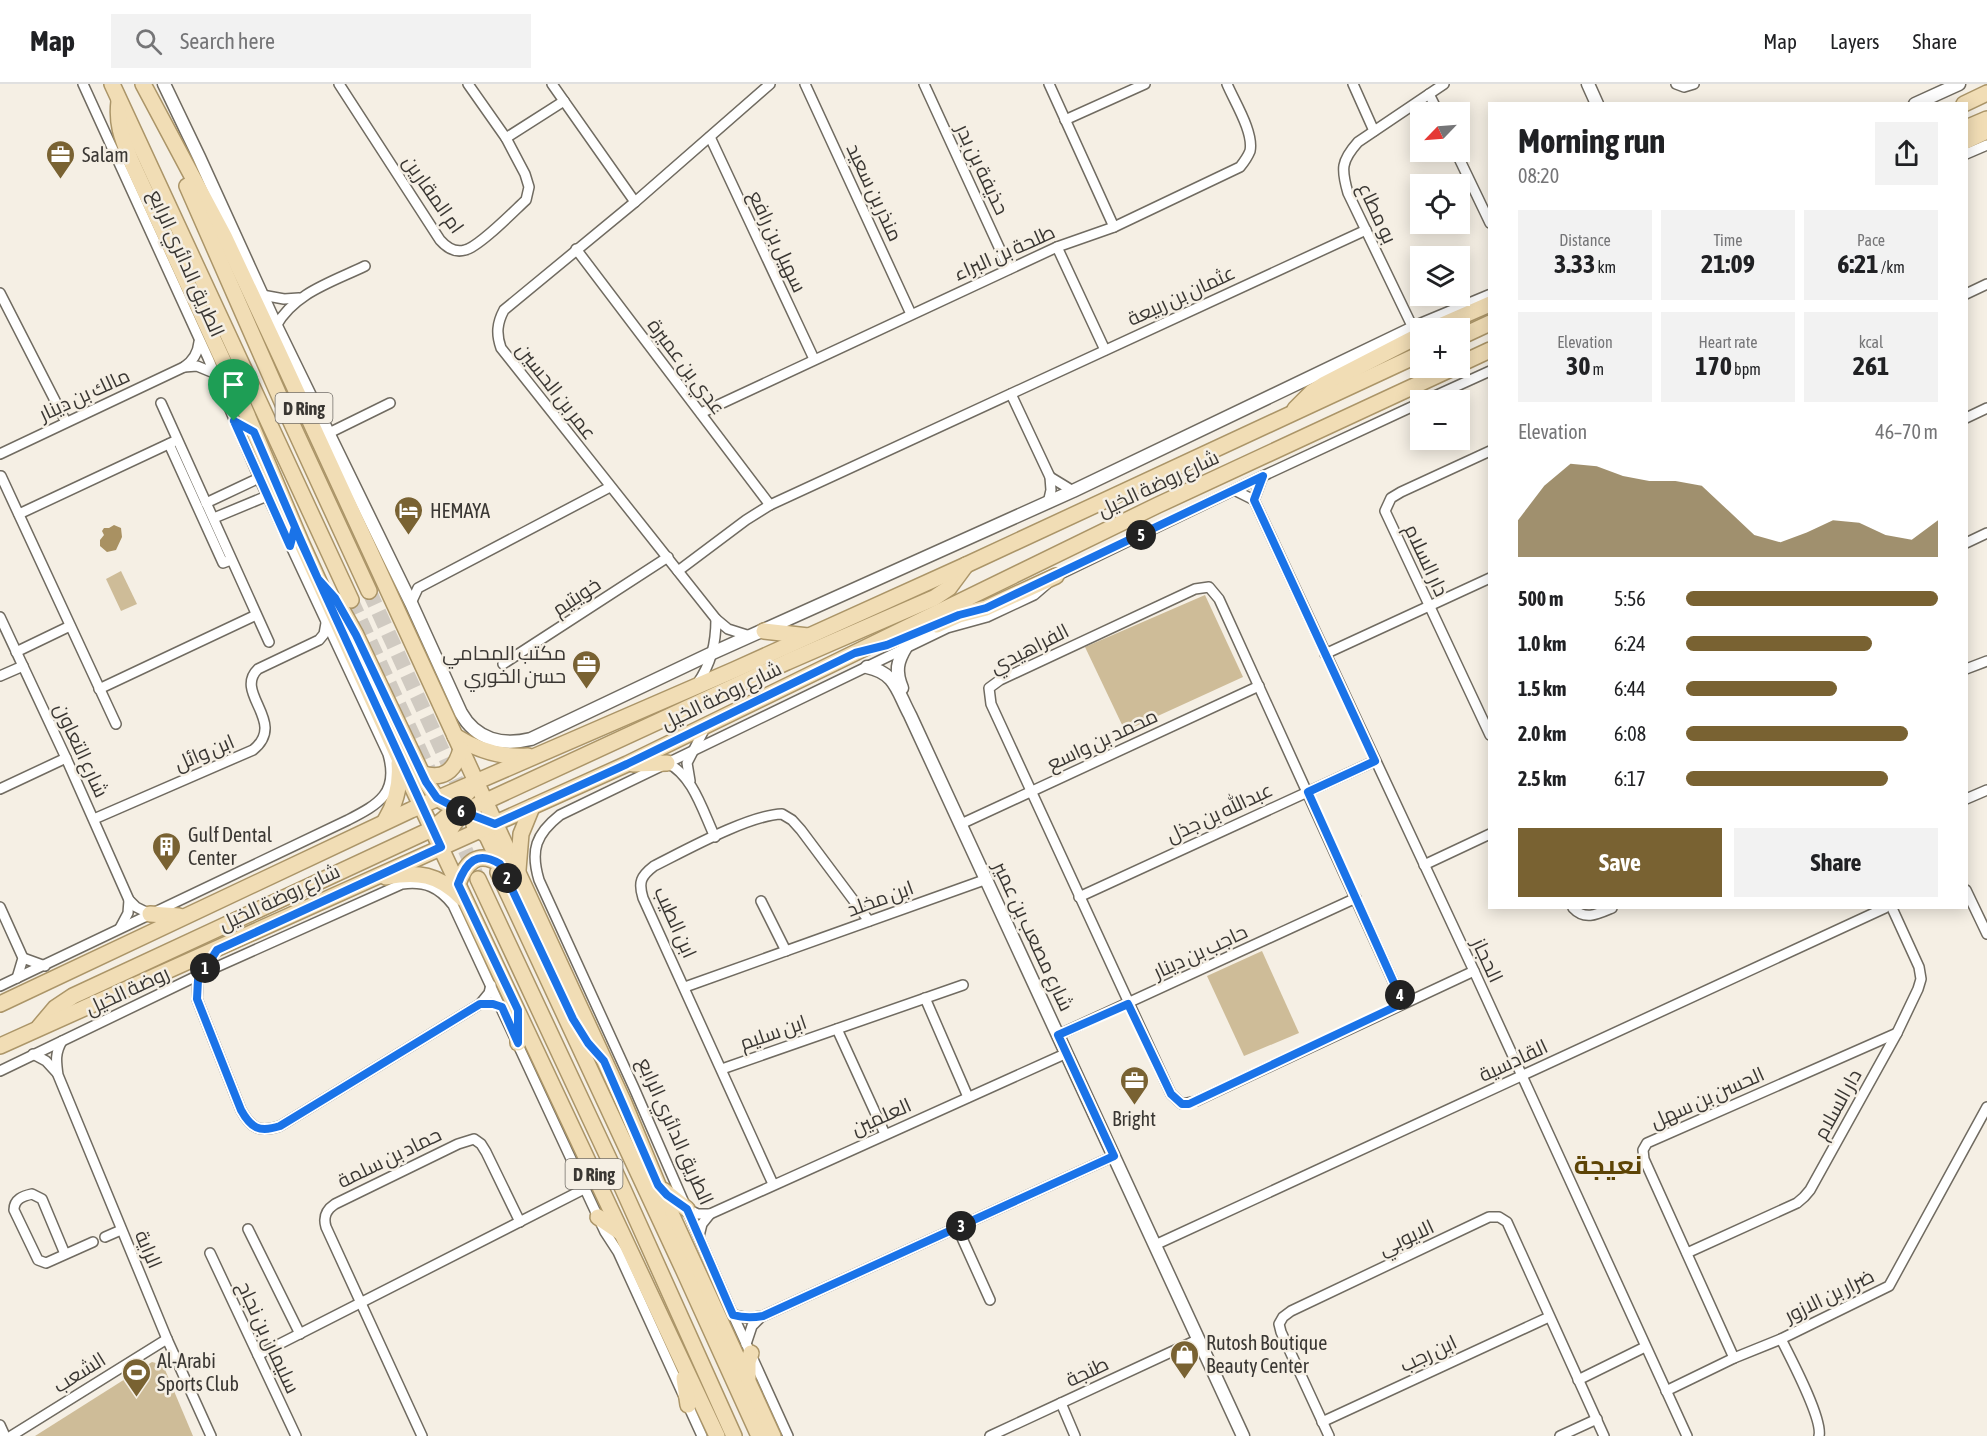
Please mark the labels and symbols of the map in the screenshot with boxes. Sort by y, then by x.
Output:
north arrow [1410,102,1470,162]
street label: حذيفة بن بدر [950,119,1014,219]
office icon: Salam [45,138,77,180]
street label: منذر بن سعيد [841,139,908,245]
place label: Salam [82,143,129,166]
street label: ام المقارين [396,151,469,239]
street label: بو مطاع [1351,179,1402,248]
street label: الطريق الدائري الرابع [140,186,230,342]
street label: سهيل بن رافع [742,186,812,297]
street label: طلحة بن البراء [950,219,1059,286]
street label: عثمان بن ربيعة [1124,260,1239,332]
street label: عدي بن عميرة [639,313,731,422]
street label: عمر بن الحسين [511,338,602,445]
pin [208,359,259,421]
street label: مالك بن دينار [34,363,134,427]
road number: D Ring [276,393,332,423]
street label: شارع روضة الخيل [1094,445,1224,524]
hotel icon: HEMAYA [393,494,425,536]
place label: HEMAYA [430,499,490,522]
pin: 5 [1126,520,1156,550]
street label: دار السلام [1398,520,1454,601]
street label: خويتيم [548,572,606,623]
street label: الفراهيدي [986,618,1075,682]
place label: مكتب المحامي حسن الخوري [442,641,566,692]
office icon: مكتب المحامي حسن الخوري [571,648,603,690]
street label: شارع روضة الخيل [657,656,786,737]
street label: شارع التعاون [47,699,114,802]
street label: محمد بن واسع [1043,703,1162,777]
street label: ابن وائل [170,729,238,777]
street label: عبدالله بن جذل [1162,776,1277,848]
pin: 6 [446,796,476,826]
place label: Gulf Dental Center [188,823,273,869]
building icon: Gulf Dental Center [151,830,183,872]
street label: شارع مصعب بن عمير [986,857,1079,1016]
street label: شارع روضة الخيل [215,859,345,938]
pin: 2 [492,863,522,893]
street label: ابن مخلد [844,875,917,923]
street label: ابن الطيب [648,883,702,962]
street label: حاجب بن دينار [1148,919,1252,985]
street label: الحجاز [1466,933,1508,986]
pin: 1 [190,953,220,983]
street label: روضة الخيل [82,961,173,1021]
pin: 4 [1385,980,1415,1010]
street label: ابن سليم [737,1010,810,1057]
street label: القادسية [1475,1034,1551,1086]
street label: الطريق الدائري الرابع [629,1054,719,1210]
street label: الحسن بن سهل [1646,1062,1768,1134]
office icon: Bright [1118,1064,1150,1106]
street label: دار السلام [1808,1065,1868,1145]
street label: العلمين [847,1093,915,1141]
place label: Bright [1112,1107,1156,1130]
street label: حماد بن سلمة [333,1122,446,1194]
district label: نعيجة [1574,1150,1642,1180]
road number: D Ring [566,1159,622,1189]
pin: 3 [946,1211,976,1241]
street label: الايوبي [1375,1214,1439,1264]
street label: الراية [130,1226,167,1272]
street label: ضرار بن الازور [1780,1263,1878,1329]
street label: سليمان بن نجاح [230,1277,305,1398]
street label: ابن رجب [1396,1330,1461,1378]
place label: Rutosh Boutique Beauty Center [1206,1331,1327,1377]
shop icon: Rutosh Boutique Beauty Center [1169,1338,1201,1380]
street label: الشعب [49,1347,109,1397]
place label: Al-Arabi Sports Club [157,1349,239,1395]
street label: طنجة [1062,1351,1112,1391]
sports icon: Al-Arabi Sports Club [120,1356,152,1398]

